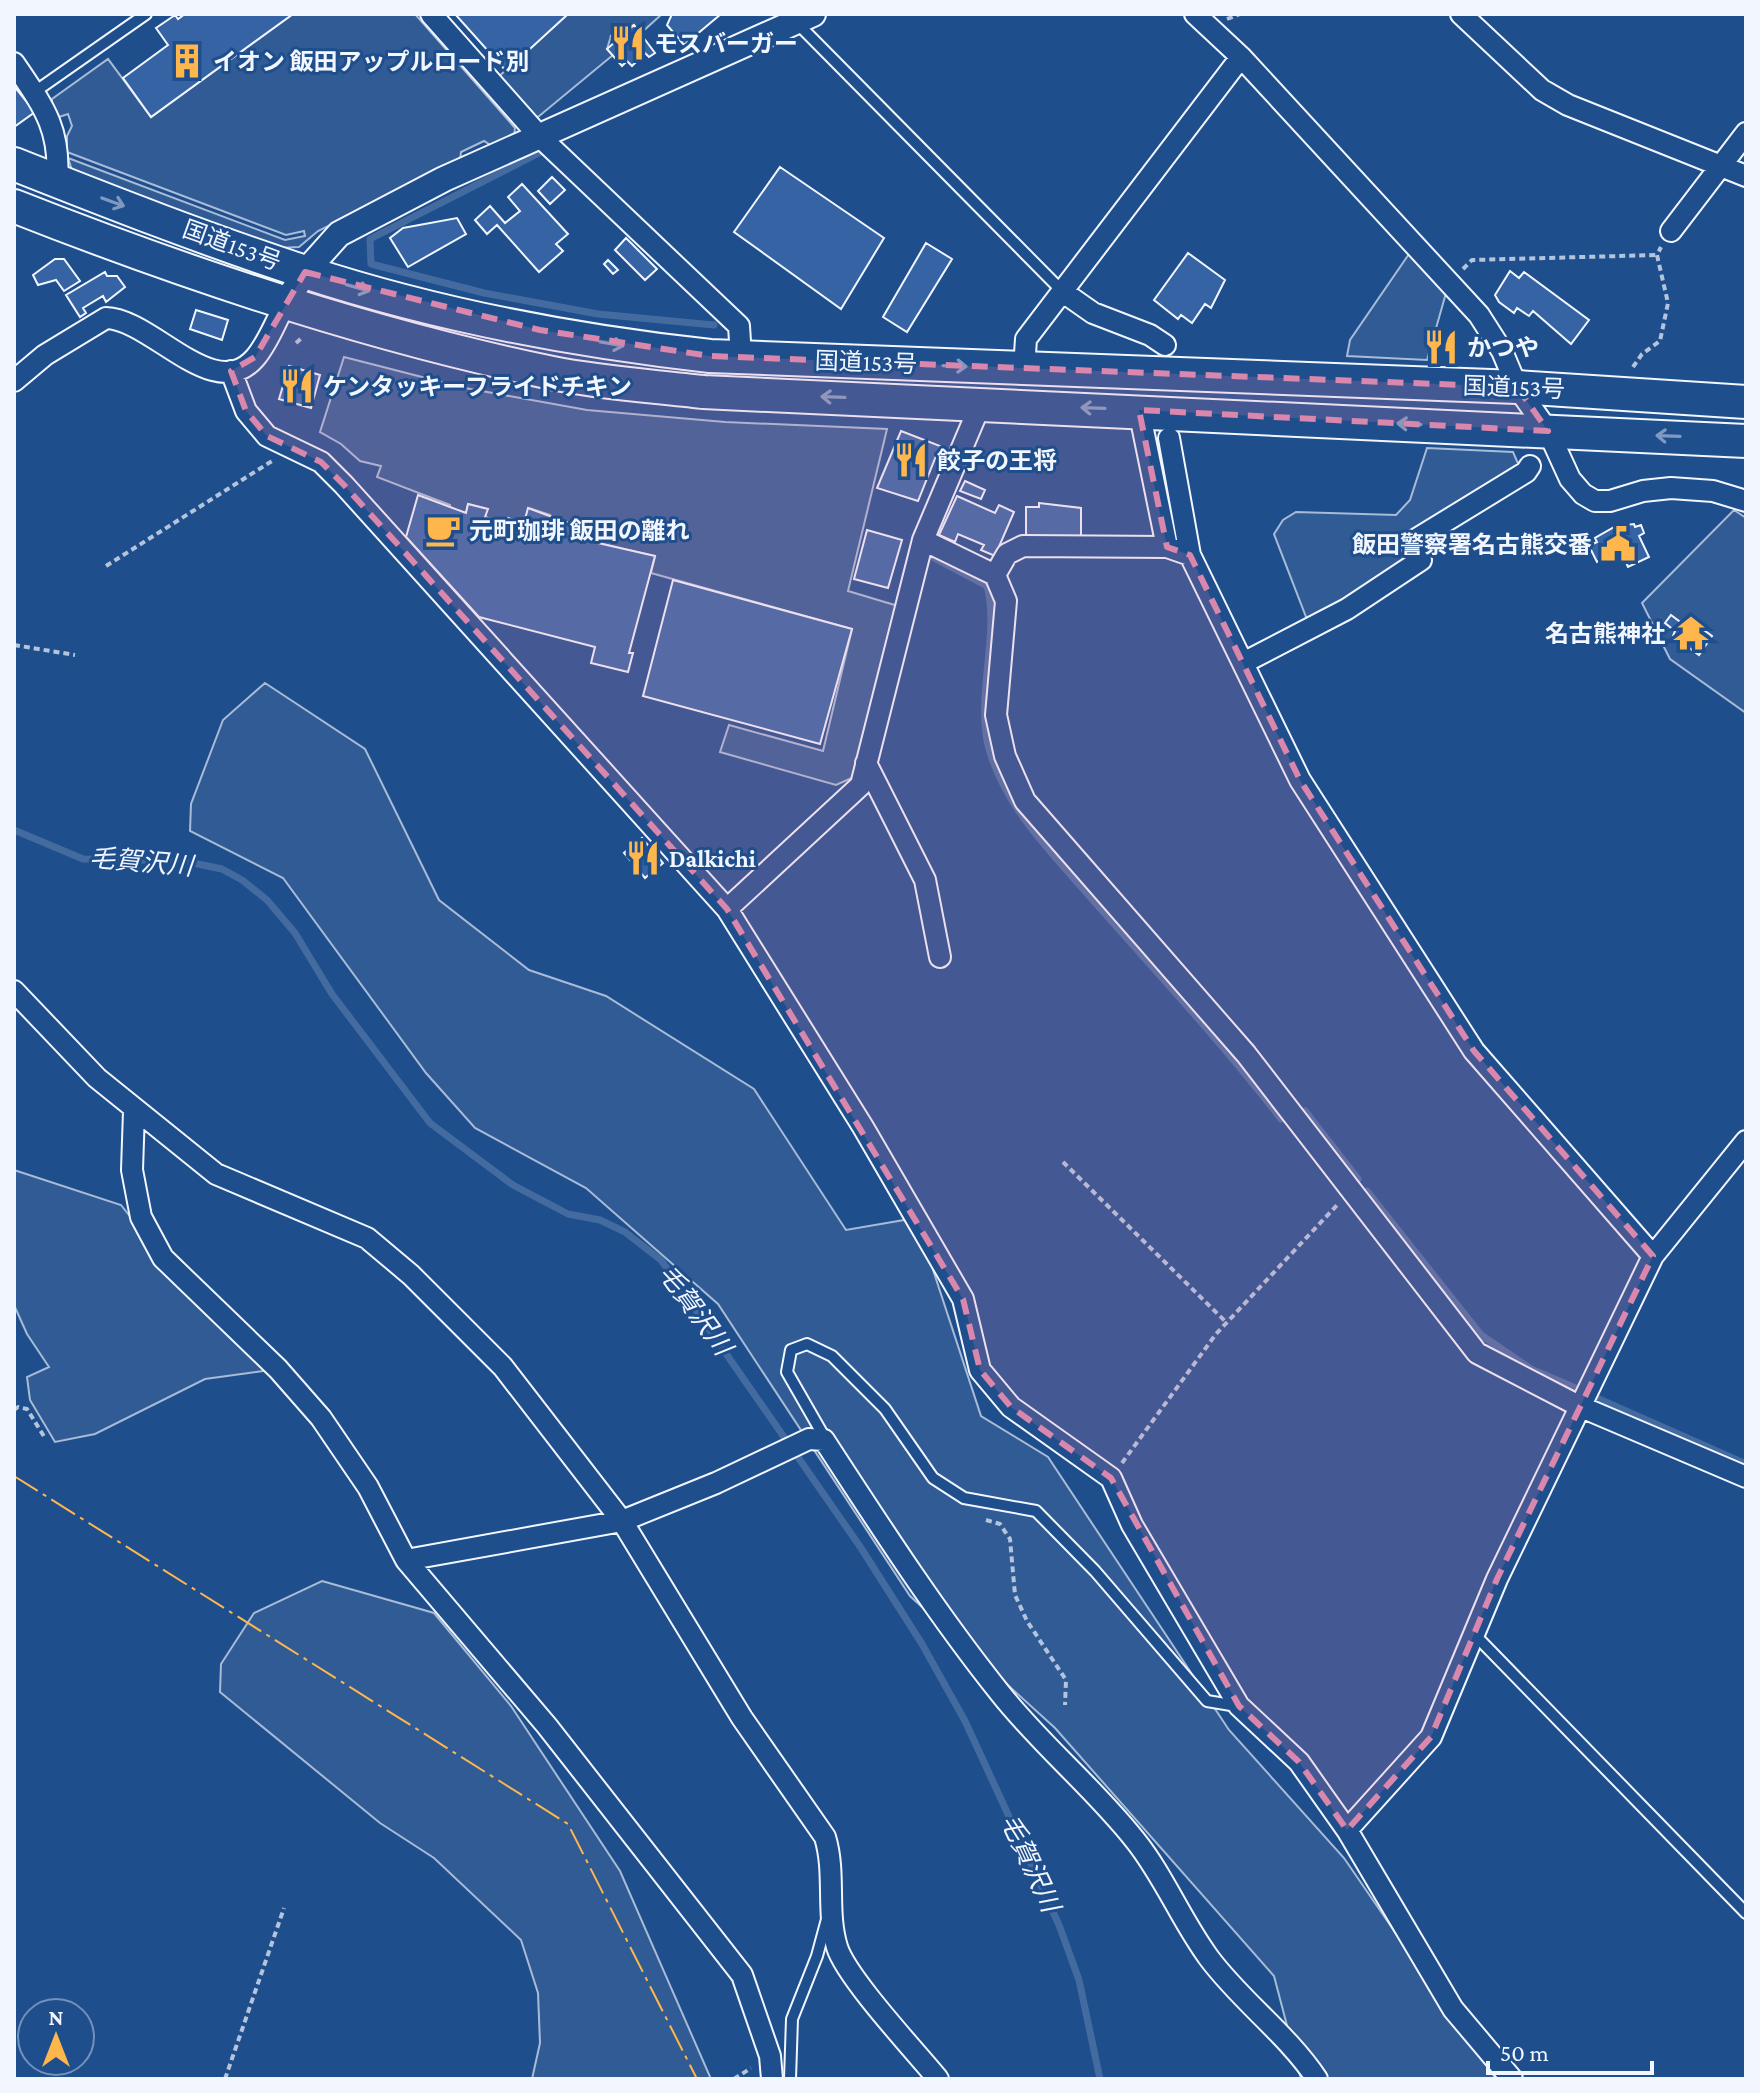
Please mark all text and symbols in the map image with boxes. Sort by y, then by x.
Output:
restaurant icon: モスバーガー [609,24,647,62]
place label: モスバーガー [654,30,798,57]
building icon: イオン 飯田アップルロード別 [168,42,206,80]
place label: イオン 飯田アップルロード別 [213,48,530,75]
one-way arrow [100,195,125,210]
street label: 国道153号 [179,215,285,275]
one-way arrow [345,281,371,296]
restaurant icon: かつや [1422,328,1460,366]
place label: かつや [1467,334,1539,361]
one-way arrow [599,337,624,352]
street label: 国道153号 [814,347,918,377]
one-way arrow [941,359,968,374]
restaurant icon: ケンタッキーフライドチキン [278,367,316,405]
street label: 国道153号 [1462,372,1566,402]
place label: ケンタッキーフライドチキン [323,373,632,400]
one-way arrow [820,390,847,405]
one-way arrow [1080,400,1107,415]
one-way arrow [1396,416,1423,431]
one-way arrow [1655,428,1682,443]
restaurant icon: 餃子の王将 [892,441,930,479]
place label: 餃子の王将 [937,447,1057,474]
cafe icon: 元町珈琲 飯田の離れ [424,511,462,549]
place label: 元町珈琲 飯田の離れ [469,517,690,544]
public building icon: 飯田警察署名古熊交番 [1599,525,1637,563]
place label: 飯田警察署名古熊交番 [1352,531,1592,558]
temple icon: 名古熊神社 [1672,614,1710,652]
place label: 名古熊神社 [1545,620,1665,647]
restaurant icon: Dalkichi [624,839,662,877]
water label: 毛賀沢川 [88,843,197,881]
place label: Dalkichi [669,845,756,872]
water label: 毛賀沢川 [653,1259,739,1363]
water label: 毛賀沢川 [995,1810,1066,1919]
north arrow [16,1997,96,2077]
text: N [49,2005,64,2030]
scale bar [1488,2025,1652,2075]
text: 50 m [1500,2039,1549,2066]

